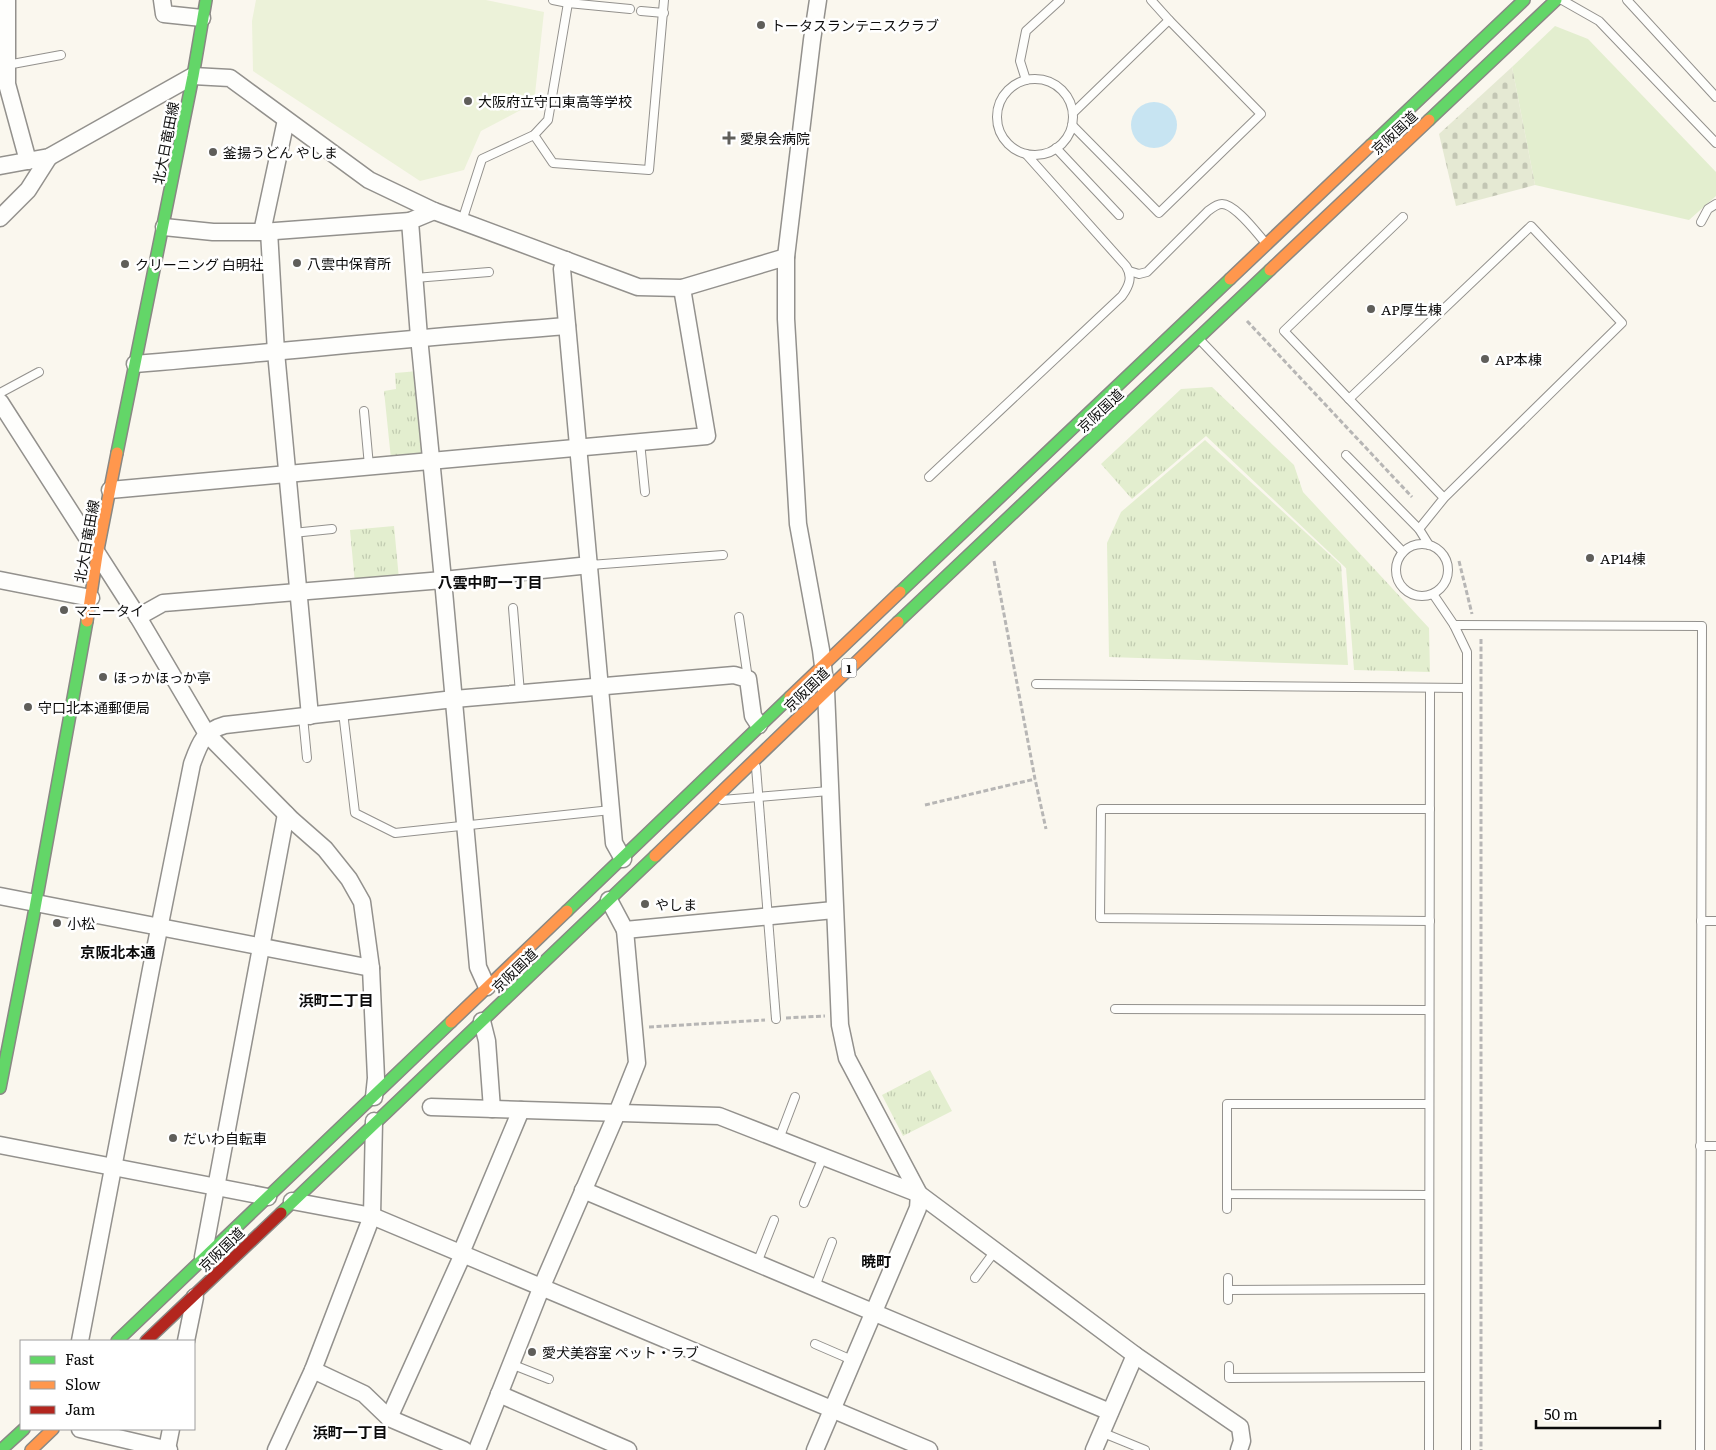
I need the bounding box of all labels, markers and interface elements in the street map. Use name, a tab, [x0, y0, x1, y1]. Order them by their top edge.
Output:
place label: トータスランテニスクラブ	[771, 15, 939, 35]
marker: トータスランテニスクラブ	[755, 19, 767, 31]
place label: 大阪府立守口東高等学校	[478, 91, 632, 111]
marker: 大阪府立守口東高等学校	[462, 95, 474, 107]
street label: 北大日竜田線	[147, 100, 183, 186]
street label: 京阪国道	[1367, 106, 1421, 158]
place label: 愛泉会病院	[740, 128, 810, 148]
marker: 愛泉会病院	[722, 131, 736, 145]
place label: 釜揚うどん やしま	[223, 142, 338, 162]
marker: 釜揚うどん やしま	[207, 146, 219, 158]
place label: 八雲中保育所	[307, 253, 391, 273]
place label: クリーニング 白明社	[135, 254, 264, 274]
marker: 八雲中保育所	[291, 257, 303, 269]
marker: クリーニング 白明社	[119, 258, 131, 270]
place label: AP厚生棟	[1381, 299, 1442, 319]
marker: AP厚生棟	[1365, 303, 1377, 315]
place label: AP本棟	[1495, 349, 1542, 369]
marker: AP本棟	[1479, 353, 1491, 365]
street label: 京阪国道	[1073, 384, 1127, 436]
street label: 北大日竜田線	[69, 498, 103, 584]
place label: AP14棟	[1600, 548, 1646, 568]
marker: AP14棟	[1584, 552, 1596, 564]
district label: 八雲中町一丁目	[437, 570, 543, 593]
place label: マニータイ	[74, 600, 144, 620]
marker: マニータイ	[58, 604, 70, 616]
road number: 1	[842, 658, 856, 678]
street label: 京阪国道	[779, 662, 833, 716]
place label: ほっかほっか亭	[113, 667, 211, 687]
marker: ほっかほっか亭	[97, 671, 109, 683]
place label: 守口北本通郵便局	[38, 697, 150, 717]
marker: 守口北本通郵便局	[22, 701, 34, 713]
place label: やしま	[655, 894, 697, 914]
marker: やしま	[639, 898, 651, 910]
place label: 小松	[67, 913, 95, 933]
marker: 小松	[51, 917, 63, 929]
district label: 京阪北本通	[80, 940, 156, 963]
street label: 京阪国道	[487, 943, 541, 997]
district label: 浜町二丁目	[298, 988, 374, 1011]
place label: だいわ自転車	[183, 1128, 267, 1148]
marker: だいわ自転車	[167, 1132, 179, 1144]
street label: 京阪国道	[194, 1222, 248, 1276]
district label: 暁町	[861, 1249, 891, 1272]
legend	[20, 1340, 195, 1430]
place label: 愛犬美容室 ペット・ラブ	[542, 1342, 699, 1362]
marker: 愛犬美容室 ペット・ラブ	[526, 1346, 538, 1358]
text: Fast	[65, 1347, 94, 1370]
text: Slow	[65, 1372, 100, 1395]
text: Jam	[65, 1397, 96, 1420]
scale bar	[1536, 1398, 1660, 1430]
text: 50 m	[1544, 1402, 1578, 1425]
district label: 浜町一丁目	[312, 1420, 388, 1443]

